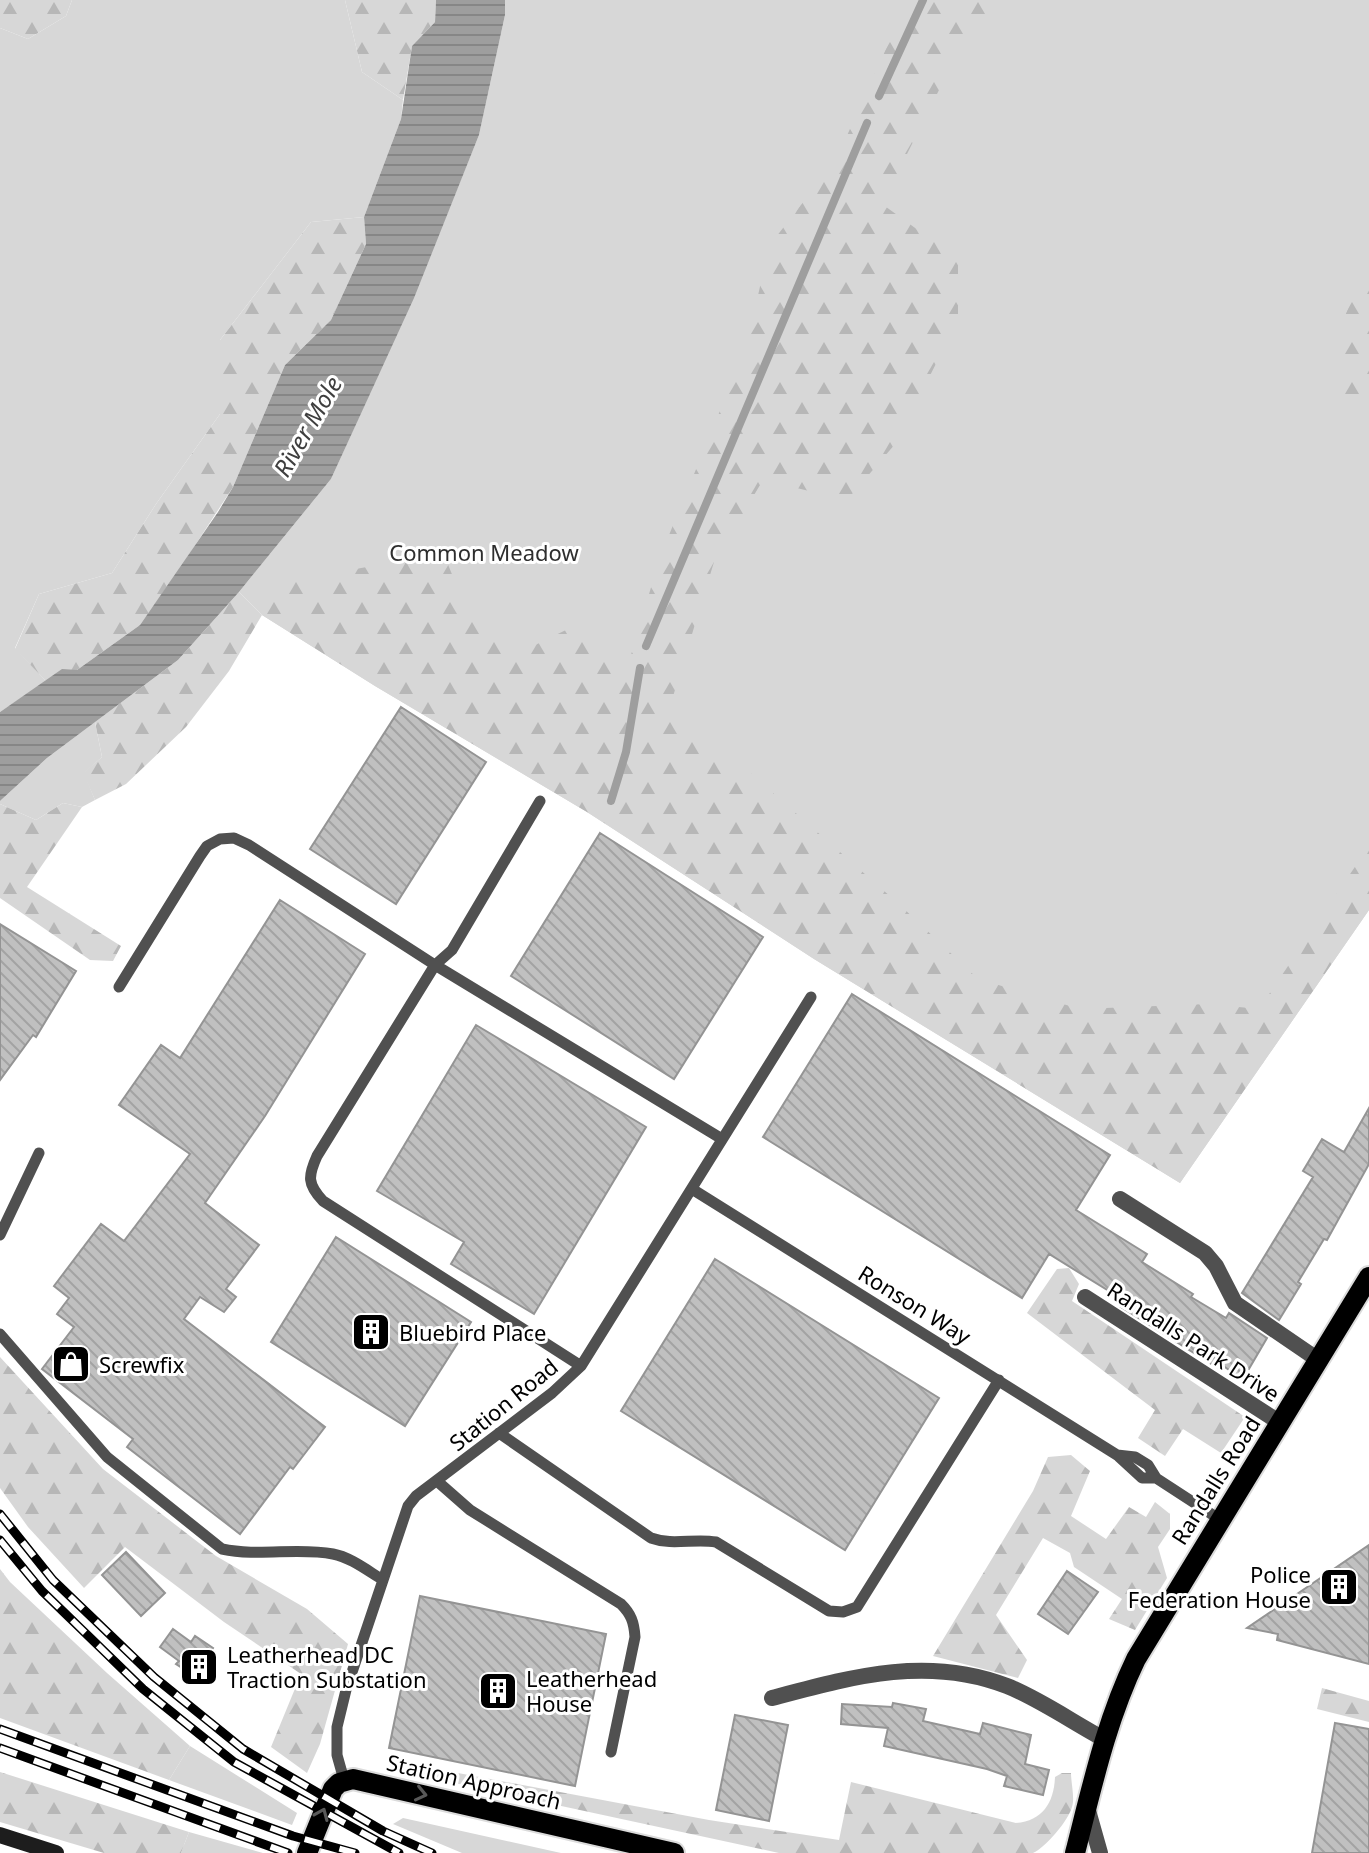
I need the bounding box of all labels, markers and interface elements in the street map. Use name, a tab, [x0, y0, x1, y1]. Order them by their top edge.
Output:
water label: River Mole	[265, 370, 349, 482]
park label: Common Meadow	[389, 537, 579, 567]
street label: Ronson Way	[853, 1258, 978, 1351]
street label: Randalls Park Drive	[1102, 1274, 1286, 1408]
building icon: Bluebird Place	[350, 1311, 392, 1353]
place label: Bluebird Place	[399, 1317, 546, 1347]
shop icon: Screwfix	[50, 1343, 92, 1385]
place label: Screwfix	[99, 1349, 185, 1379]
street label: Station Road	[442, 1351, 564, 1457]
street label: Randalls Road	[1164, 1410, 1266, 1550]
place label: Police Federation House	[1128, 1559, 1311, 1614]
building icon: Police Federation House	[1318, 1566, 1360, 1608]
place label: Leatherhead DC Traction Substation	[227, 1639, 426, 1694]
building icon: Leatherhead DC Traction Substation	[178, 1646, 220, 1688]
place label: Leatherhead House	[526, 1663, 657, 1718]
building icon: Leatherhead House	[477, 1670, 519, 1712]
street label: Station Approach	[384, 1746, 564, 1816]
one-way arrow	[413, 1784, 427, 1801]
one-way arrow	[313, 1808, 329, 1822]

